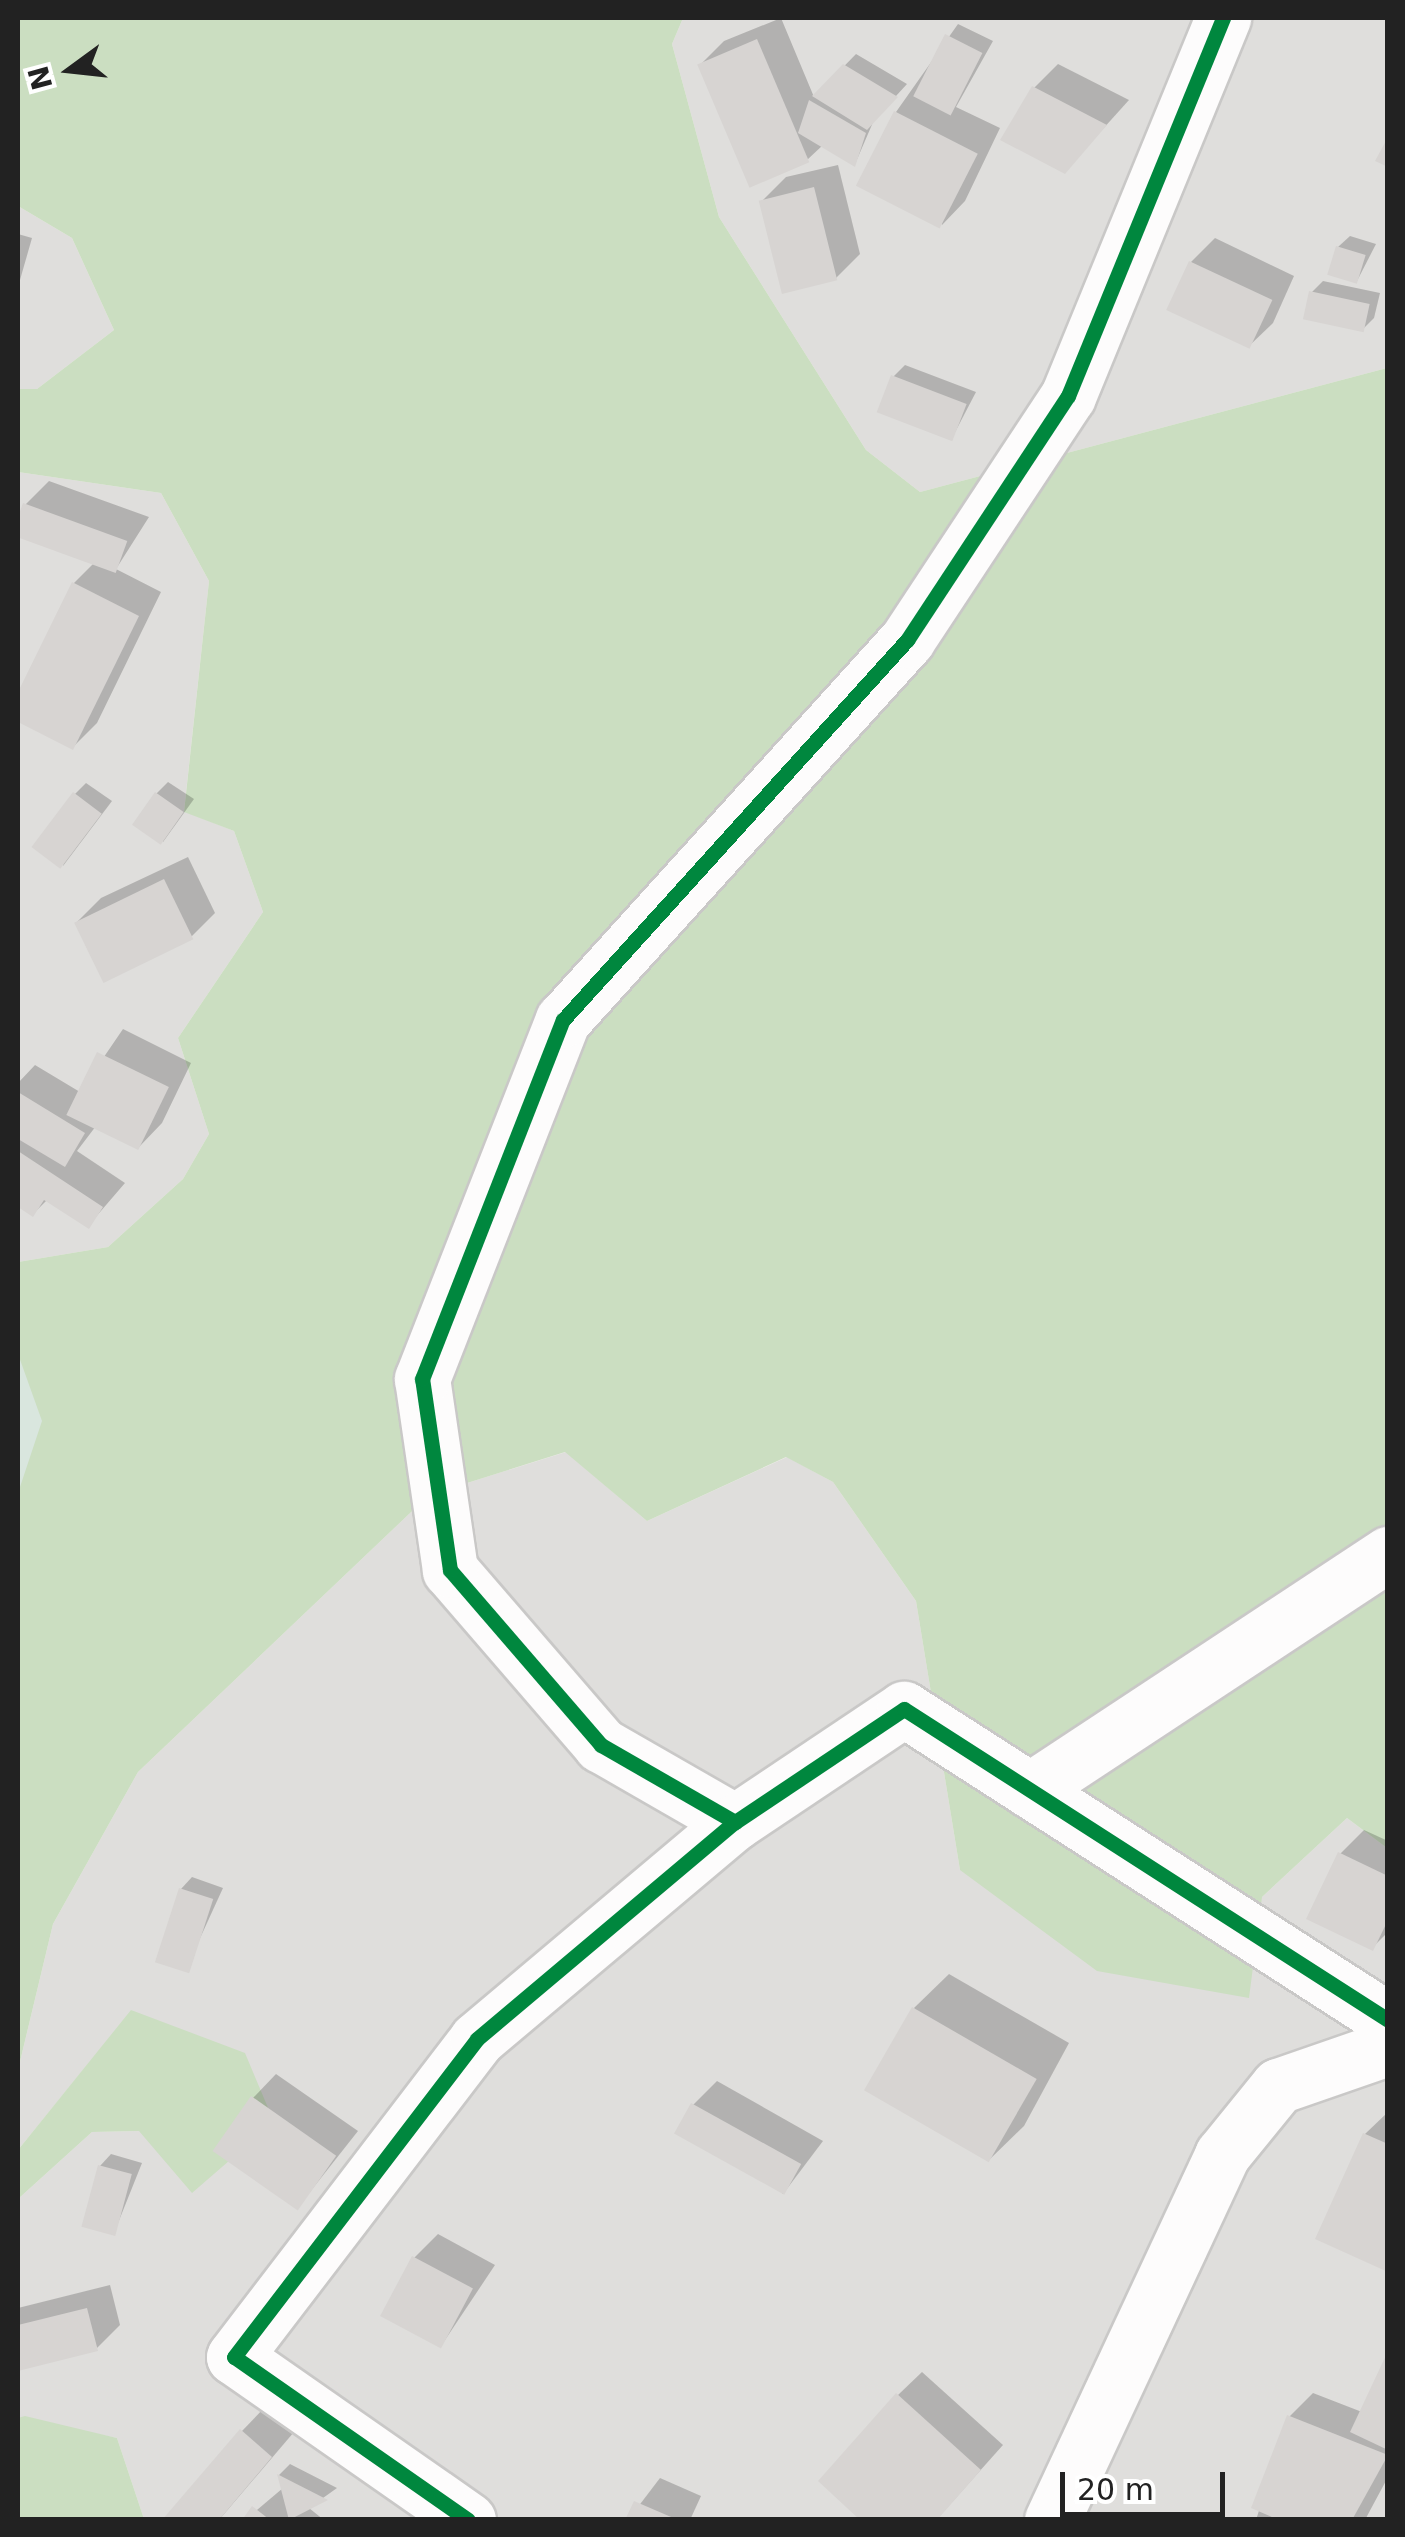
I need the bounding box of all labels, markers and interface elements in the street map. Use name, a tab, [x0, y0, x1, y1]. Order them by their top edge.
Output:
north arrow	[20, 20, 120, 120]
text: N	[22, 62, 60, 93]
scale bar	[1065, 2452, 1230, 2514]
text: 20 m	[1077, 2472, 1154, 2507]

